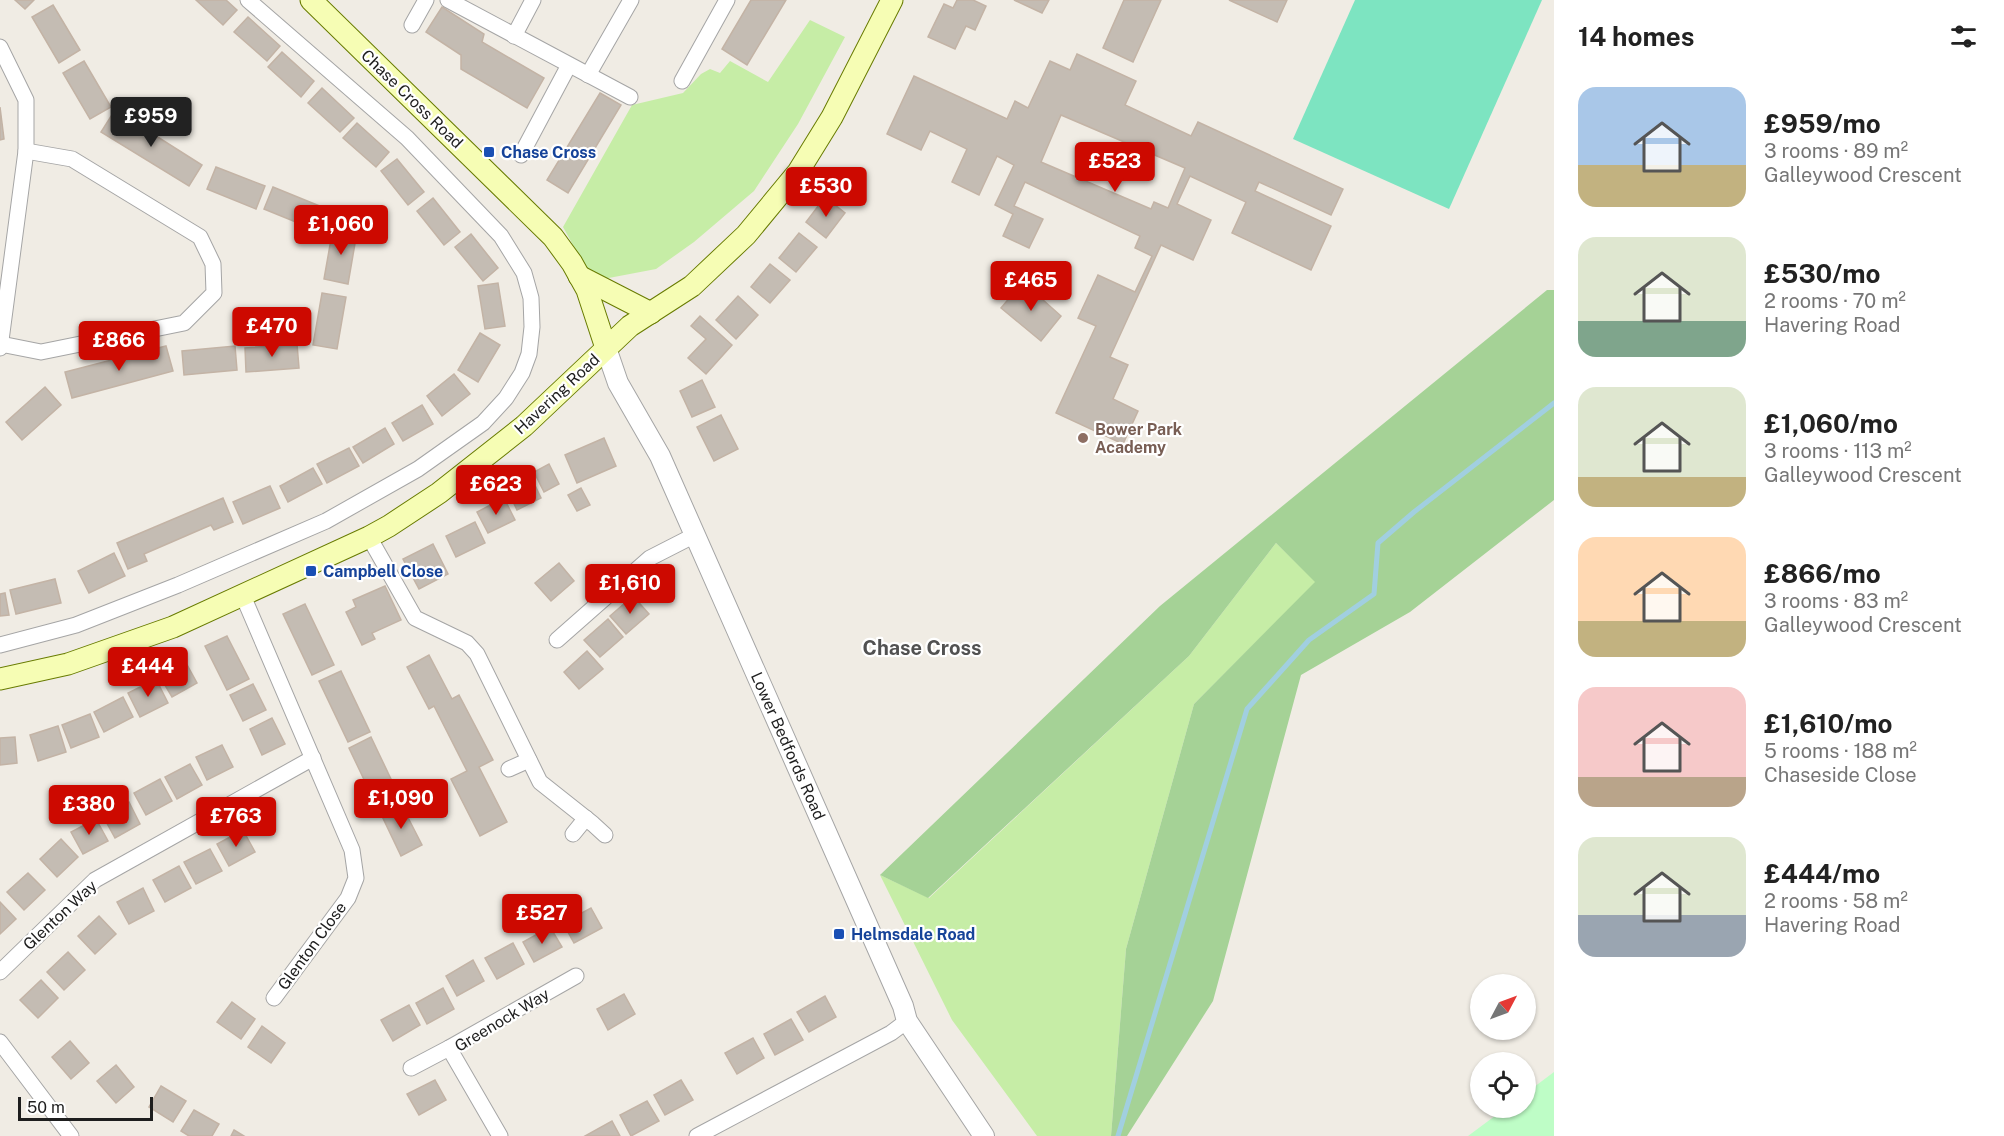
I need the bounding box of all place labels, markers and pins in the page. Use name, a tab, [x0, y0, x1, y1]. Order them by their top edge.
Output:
pin: £959	[115, 97, 187, 148]
pin: £523	[1079, 142, 1151, 193]
place label: Chase Cross	[501, 143, 596, 162]
marker: Chase Cross	[482, 145, 496, 159]
pin: £530	[790, 167, 862, 218]
pin: £1,060	[292, 205, 390, 256]
pin: £465	[995, 261, 1067, 312]
pin: £470	[236, 307, 308, 358]
pin: £866	[83, 321, 155, 372]
place label: Bower Park Academy	[1095, 420, 1182, 457]
marker: Bower Park Academy	[1076, 431, 1090, 445]
pin: £623	[460, 465, 532, 516]
place label: Campbell Close	[323, 562, 443, 581]
marker: Campbell Close	[304, 564, 318, 578]
pin: £1,610	[581, 564, 679, 615]
pin: £444	[112, 647, 184, 698]
pin: £1,090	[352, 779, 450, 830]
pin: £380	[53, 785, 125, 836]
pin: £763	[200, 797, 272, 848]
pin: £527	[506, 894, 578, 945]
place label: Helmsdale Road	[851, 925, 975, 944]
marker: Helmsdale Road	[832, 927, 846, 941]

